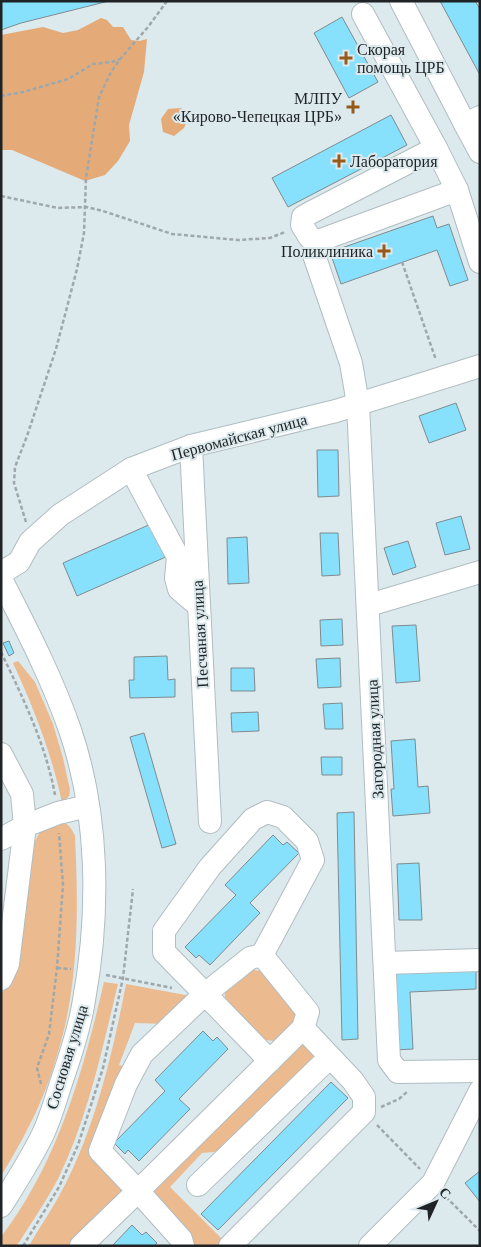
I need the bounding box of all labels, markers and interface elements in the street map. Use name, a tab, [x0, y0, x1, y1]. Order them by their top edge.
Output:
place label: Скорая помощь ЦРБ	[357, 41, 445, 77]
marker: Скорая помощь ЦРБ	[339, 51, 353, 65]
place label: МЛПУ «Кирово-Чепецкая ЦРБ»	[173, 90, 343, 126]
marker: МЛПУ «Кирово-Чепецкая ЦРБ»	[346, 100, 360, 114]
place label: Лаборатория	[350, 153, 438, 171]
marker: Лаборатория	[332, 154, 346, 168]
place label: Поликлиника	[281, 243, 373, 260]
marker: Поликлиника	[377, 244, 391, 258]
street label: Первомайская улица	[169, 411, 309, 464]
street label: Песчаная улица	[189, 580, 212, 688]
street label: Загородная улица	[363, 679, 388, 799]
street label: Сосновая улица	[43, 1003, 92, 1111]
north arrow	[411, 1177, 461, 1227]
text: С	[436, 1184, 454, 1202]

